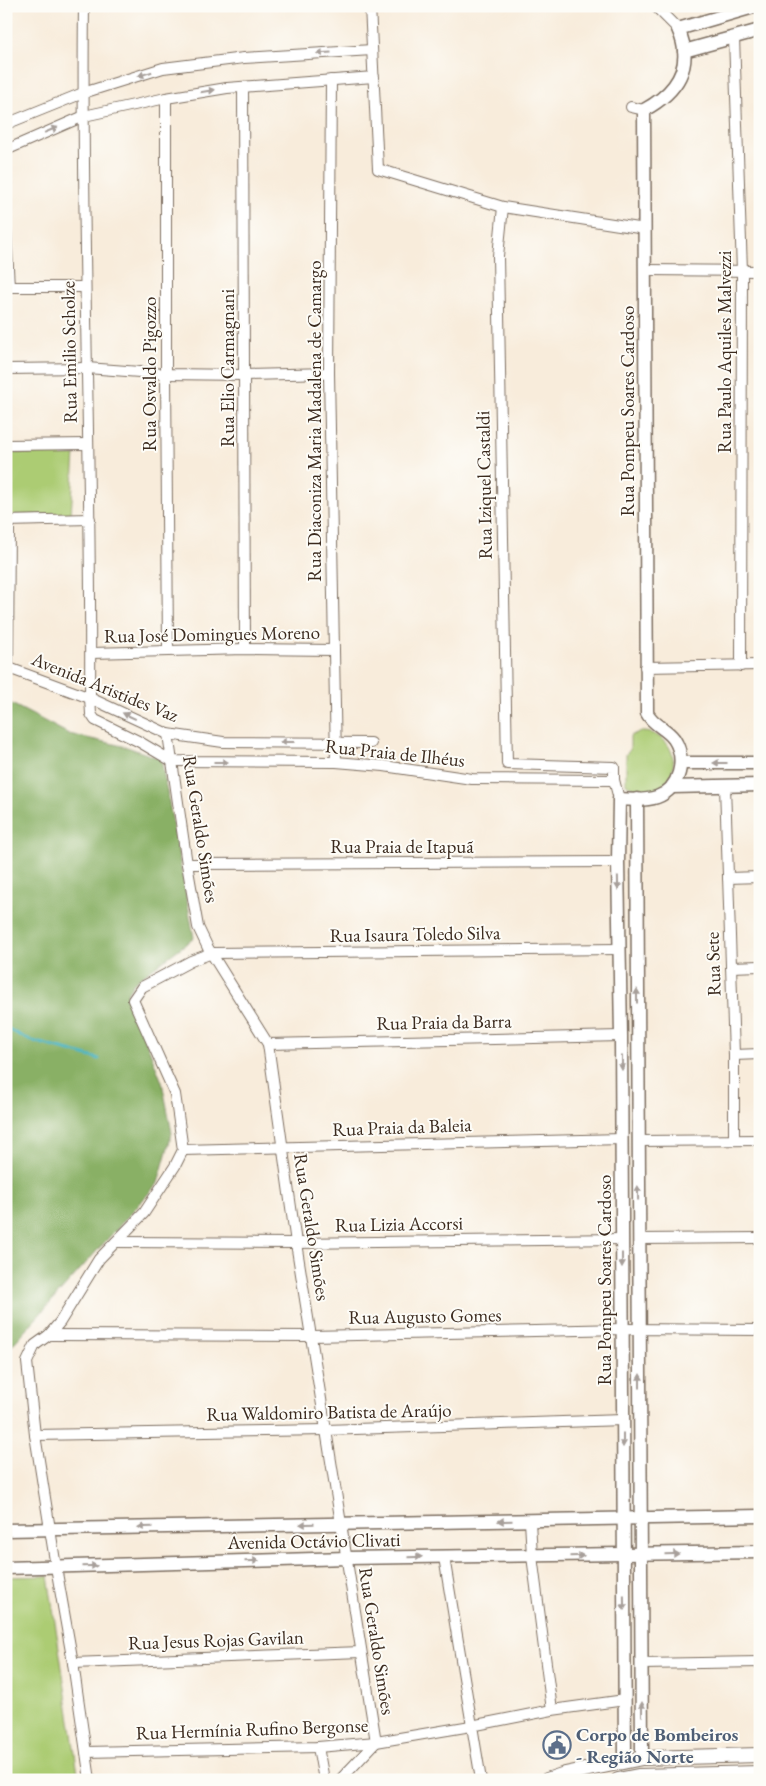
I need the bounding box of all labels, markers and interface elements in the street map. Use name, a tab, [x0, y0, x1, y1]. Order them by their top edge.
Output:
one-way arrow	[315, 50, 331, 58]
one-way arrow	[138, 70, 153, 78]
one-way arrow	[200, 87, 216, 95]
one-way arrow	[44, 126, 58, 134]
street label: Rua Paulo Aquiles Malvezzi	[712, 250, 737, 453]
street label: Rua Diaconiza Maria Madalena de Camargo	[302, 260, 327, 582]
street label: Rua Emilio Scholze	[55, 281, 83, 423]
street label: Rua Elio Carmagnani	[215, 288, 240, 447]
street label: Rua Osvaldo Pigozzo	[137, 297, 162, 451]
street label: Rua Pompeu Soares Cardoso	[615, 306, 640, 516]
street label: Rua Iziquel Castaldi	[470, 410, 498, 559]
street label: Rua José Domingues Moreno	[104, 620, 320, 648]
street label: Avenida Aristides Vaz	[27, 646, 183, 728]
one-way arrow	[122, 712, 136, 720]
street label: Rua Praia de Ilhéus	[324, 733, 466, 773]
one-way arrow	[279, 738, 295, 746]
street label: Rua Geraldo Simões	[177, 754, 225, 904]
one-way arrow	[213, 758, 229, 766]
one-way arrow	[712, 759, 728, 767]
street label: Rua Praia de Itapuã	[330, 834, 474, 859]
one-way arrow	[614, 875, 622, 891]
street label: Rua Isaura Toledo Silva	[329, 920, 501, 948]
street label: Rua Sete	[699, 931, 727, 997]
one-way arrow	[633, 987, 641, 1003]
street label: Rua Praia da Barra	[376, 1008, 512, 1036]
one-way arrow	[618, 1055, 626, 1071]
street label: Rua Praia da Baleia	[332, 1112, 472, 1142]
street label: Rua Geraldo Simões	[288, 1152, 336, 1302]
street label: Rua Pompeu Soares Cardoso	[592, 1175, 617, 1385]
one-way arrow	[634, 1185, 642, 1201]
street label: Rua Lizia Accorsi	[335, 1210, 464, 1238]
one-way arrow	[618, 1252, 626, 1268]
street label: Rua Augusto Gomes	[348, 1302, 502, 1330]
one-way arrow	[636, 1373, 644, 1389]
street label: Rua Waldomiro Batista de Araújo	[206, 1397, 452, 1427]
one-way arrow	[619, 1432, 627, 1448]
one-way arrow	[496, 1517, 512, 1525]
one-way arrow	[299, 1520, 315, 1528]
one-way arrow	[136, 1523, 152, 1531]
street label: Avenida Octávio Clivati	[226, 1527, 401, 1555]
one-way arrow	[664, 1550, 680, 1558]
one-way arrow	[570, 1551, 586, 1559]
one-way arrow	[407, 1553, 423, 1561]
one-way arrow	[245, 1556, 261, 1564]
one-way arrow	[82, 1562, 98, 1570]
street label: Rua Geraldo Simões	[353, 1566, 401, 1716]
one-way arrow	[620, 1596, 628, 1612]
street label: Rua Jesus Rojas Gavilan	[128, 1624, 304, 1656]
one-way arrow	[638, 1701, 646, 1717]
street label: Rua Hermínia Rufino Bergonse	[135, 1712, 369, 1746]
place label: Corpo de Bombeiros - Região Norte	[576, 1722, 739, 1769]
public building icon: Corpo de Bombeiros - Região Norte	[542, 1730, 572, 1760]

